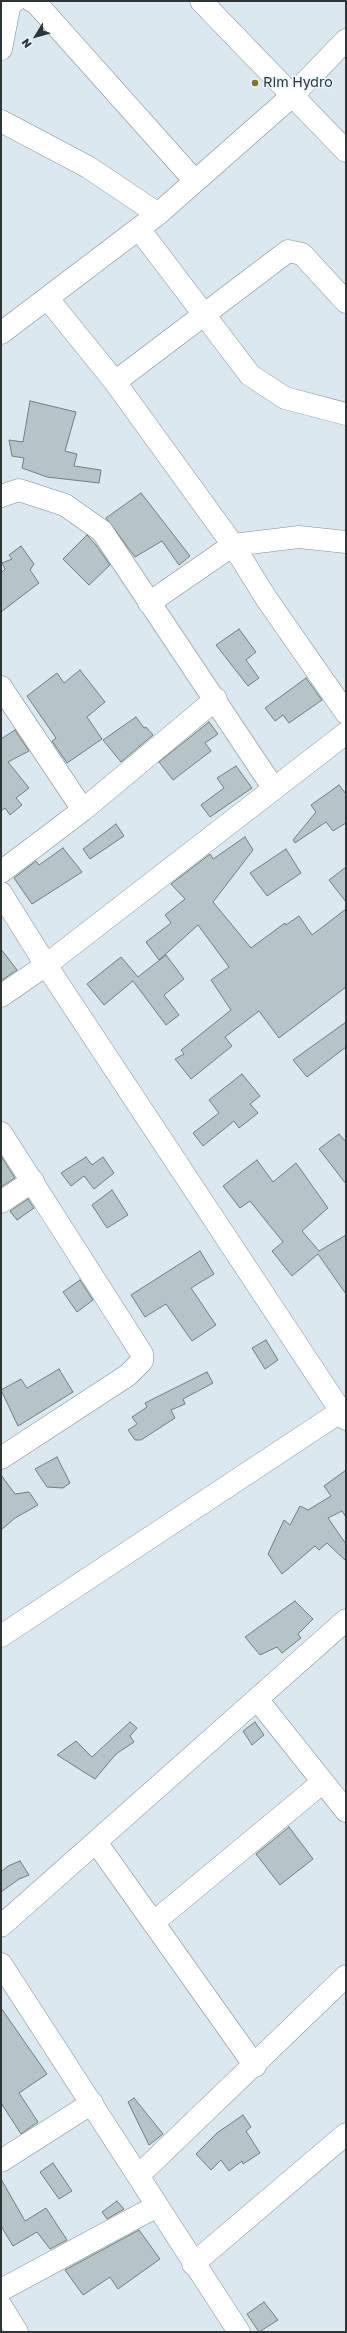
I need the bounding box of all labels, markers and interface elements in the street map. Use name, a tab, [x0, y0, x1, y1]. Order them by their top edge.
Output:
north arrow	[16, 16, 56, 56]
text: N	[18, 36, 34, 51]
place label: Rim Hydro	[263, 75, 333, 91]
marker: Rim Hydro	[250, 78, 260, 88]

